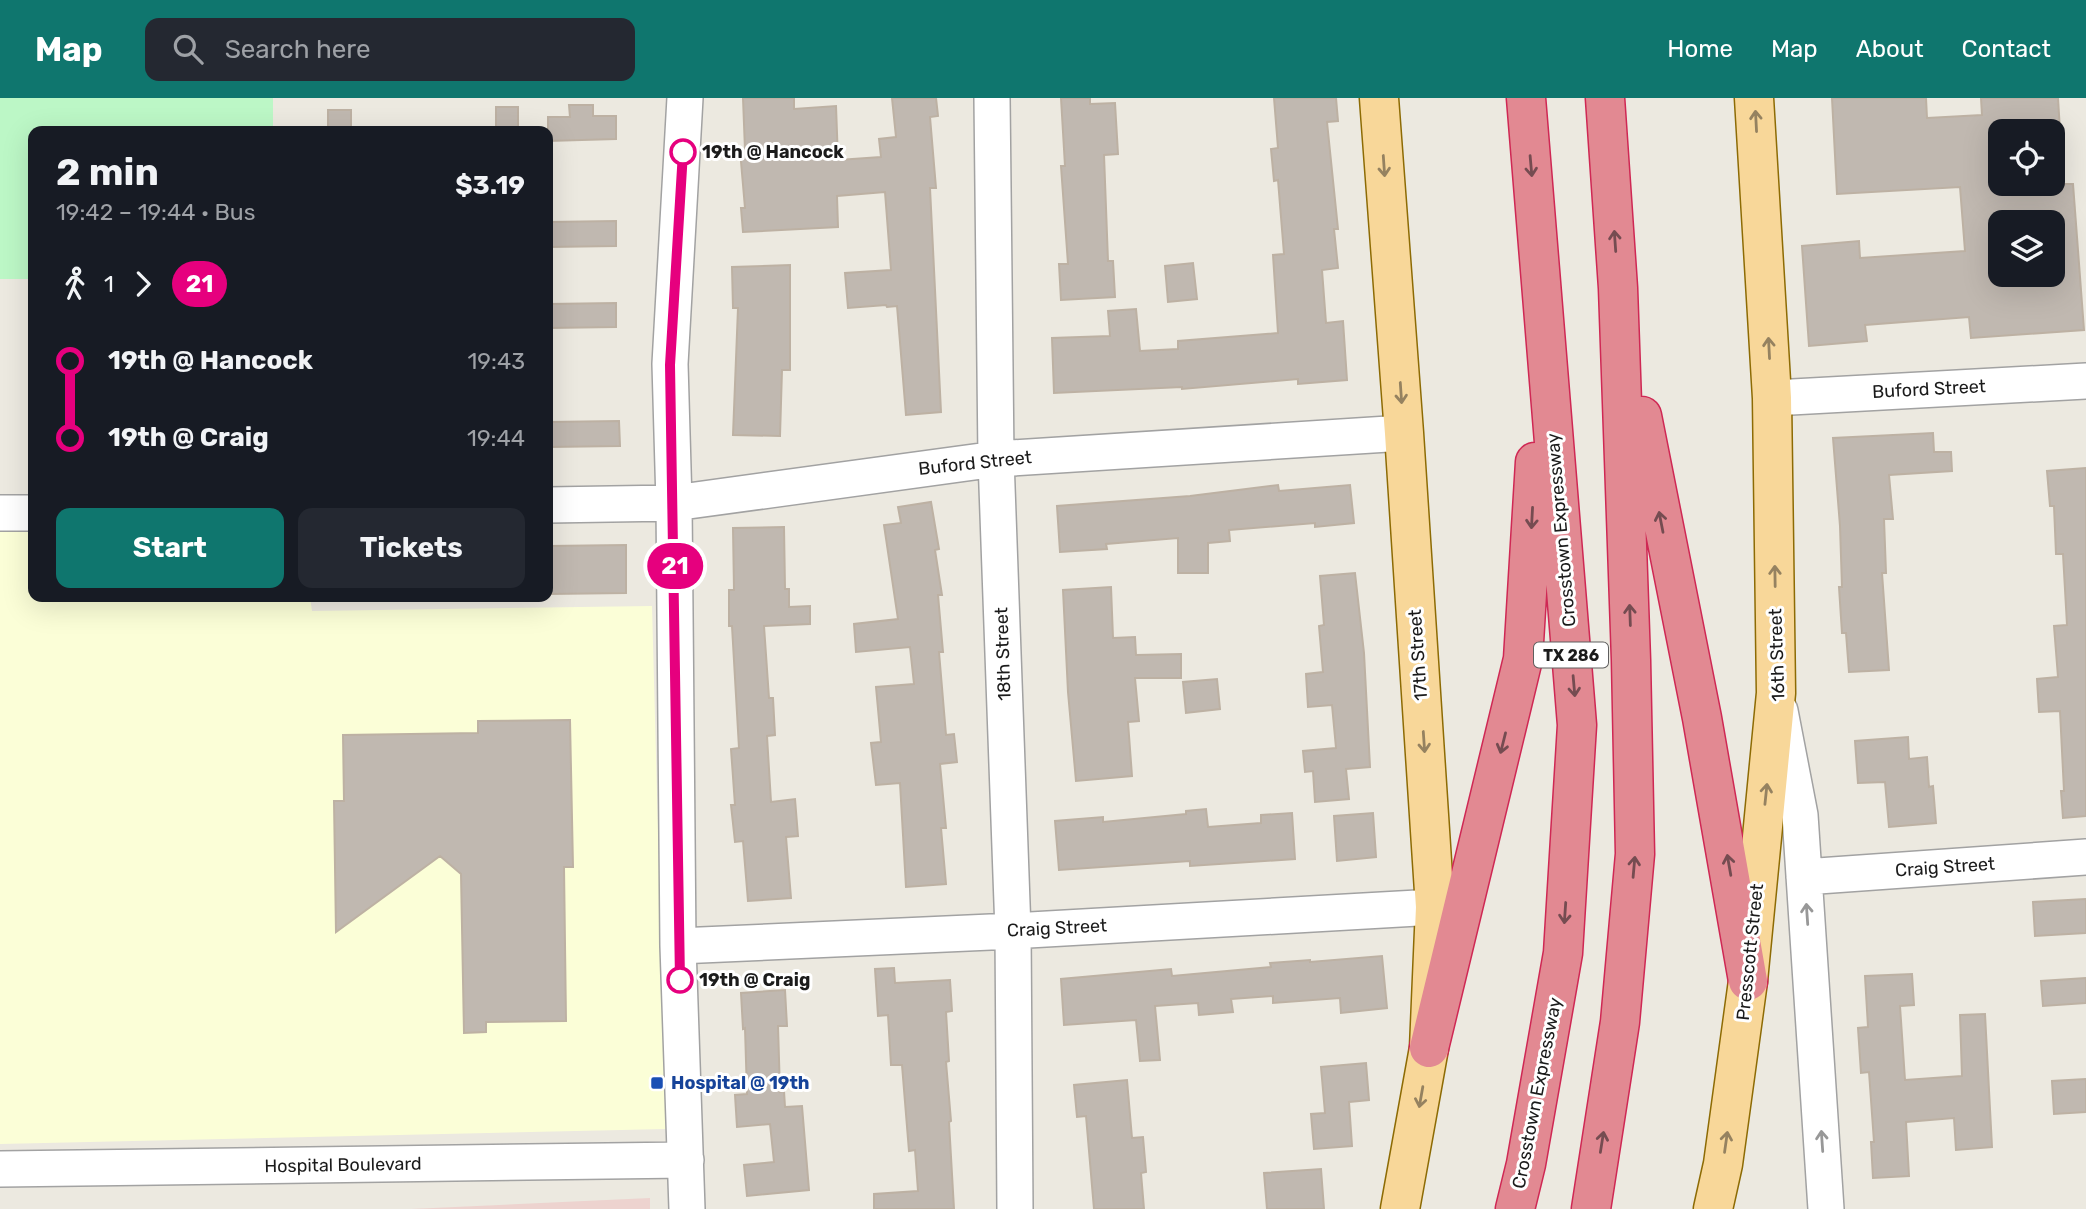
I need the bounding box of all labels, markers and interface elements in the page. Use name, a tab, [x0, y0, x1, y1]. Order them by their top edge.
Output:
search box	[145, 18, 635, 81]
text: Map	[35, 30, 103, 69]
icon: search	[169, 30, 207, 68]
text: Search here	[225, 34, 370, 65]
text: Home	[1667, 35, 1733, 63]
text: Map	[1771, 35, 1818, 63]
text: About	[1856, 35, 1924, 63]
text: Contact	[1962, 35, 2051, 63]
one-way arrow	[1749, 110, 1762, 133]
map controls	[1988, 119, 2065, 287]
button: locate	[1988, 119, 2065, 196]
marker: 19th @ Hancock	[670, 139, 696, 165]
place label: 19th @ Hancock	[702, 141, 844, 163]
text: 2 min	[56, 149, 159, 195]
one-way arrow	[1378, 154, 1391, 177]
one-way arrow	[1525, 154, 1538, 177]
text: $3.19	[455, 170, 525, 201]
text: 19:42 – 19:44 · Bus	[56, 198, 255, 226]
button: layers	[1988, 210, 2065, 287]
one-way arrow	[1608, 230, 1621, 253]
icon: walk	[56, 265, 94, 303]
icon: forward	[124, 265, 162, 303]
text: 1	[104, 270, 114, 298]
text: 21	[186, 270, 213, 298]
one-way arrow	[1762, 337, 1775, 360]
text: 19th @ Hancock	[108, 345, 313, 376]
text: 19:43	[468, 347, 525, 375]
street label: Buford Street	[1872, 375, 1986, 403]
one-way arrow	[1395, 381, 1408, 404]
text: 19th @ Craig	[108, 422, 269, 453]
text: 19:44	[467, 424, 525, 452]
street label: Crosstown Expressway	[1542, 432, 1580, 628]
street label: Buford Street	[917, 446, 1033, 480]
one-way arrow	[1525, 506, 1538, 529]
button: Start	[56, 508, 284, 588]
button: Tickets	[298, 508, 525, 588]
one-way arrow	[1654, 511, 1668, 534]
line badge: 21	[644, 543, 706, 589]
text: 21	[661, 552, 689, 580]
one-way arrow	[1768, 564, 1781, 587]
one-way arrow	[1623, 604, 1636, 627]
street label: 18th Street	[990, 607, 1016, 701]
street label: 16th Street	[1764, 608, 1790, 702]
street label: 17th Street	[1404, 609, 1432, 701]
road number: TX 286	[1534, 642, 1608, 668]
one-way arrow	[1568, 674, 1581, 697]
one-way arrow	[1418, 730, 1431, 753]
one-way arrow	[1496, 731, 1509, 753]
one-way arrow	[1759, 784, 1772, 806]
street label: Craig Street	[1894, 853, 1996, 881]
one-way arrow	[1722, 855, 1735, 877]
one-way arrow	[1628, 856, 1641, 879]
street label: Presscott Street	[1732, 883, 1768, 1021]
one-way arrow	[1559, 901, 1572, 924]
one-way arrow	[1800, 903, 1813, 926]
street label: Craig Street	[1006, 914, 1108, 942]
marker: 19th @ Craig	[667, 967, 693, 993]
place label: 19th @ Craig	[699, 969, 810, 991]
street label: Crosstown Expressway	[1508, 996, 1566, 1190]
place label: Hospital @ 19th	[671, 1072, 810, 1094]
marker: Hospital @ 19th	[649, 1075, 665, 1091]
one-way arrow	[1414, 1085, 1427, 1108]
one-way arrow	[1815, 1130, 1828, 1153]
one-way arrow	[1596, 1131, 1609, 1154]
one-way arrow	[1720, 1131, 1733, 1154]
street label: Hospital Boulevard	[264, 1153, 422, 1177]

